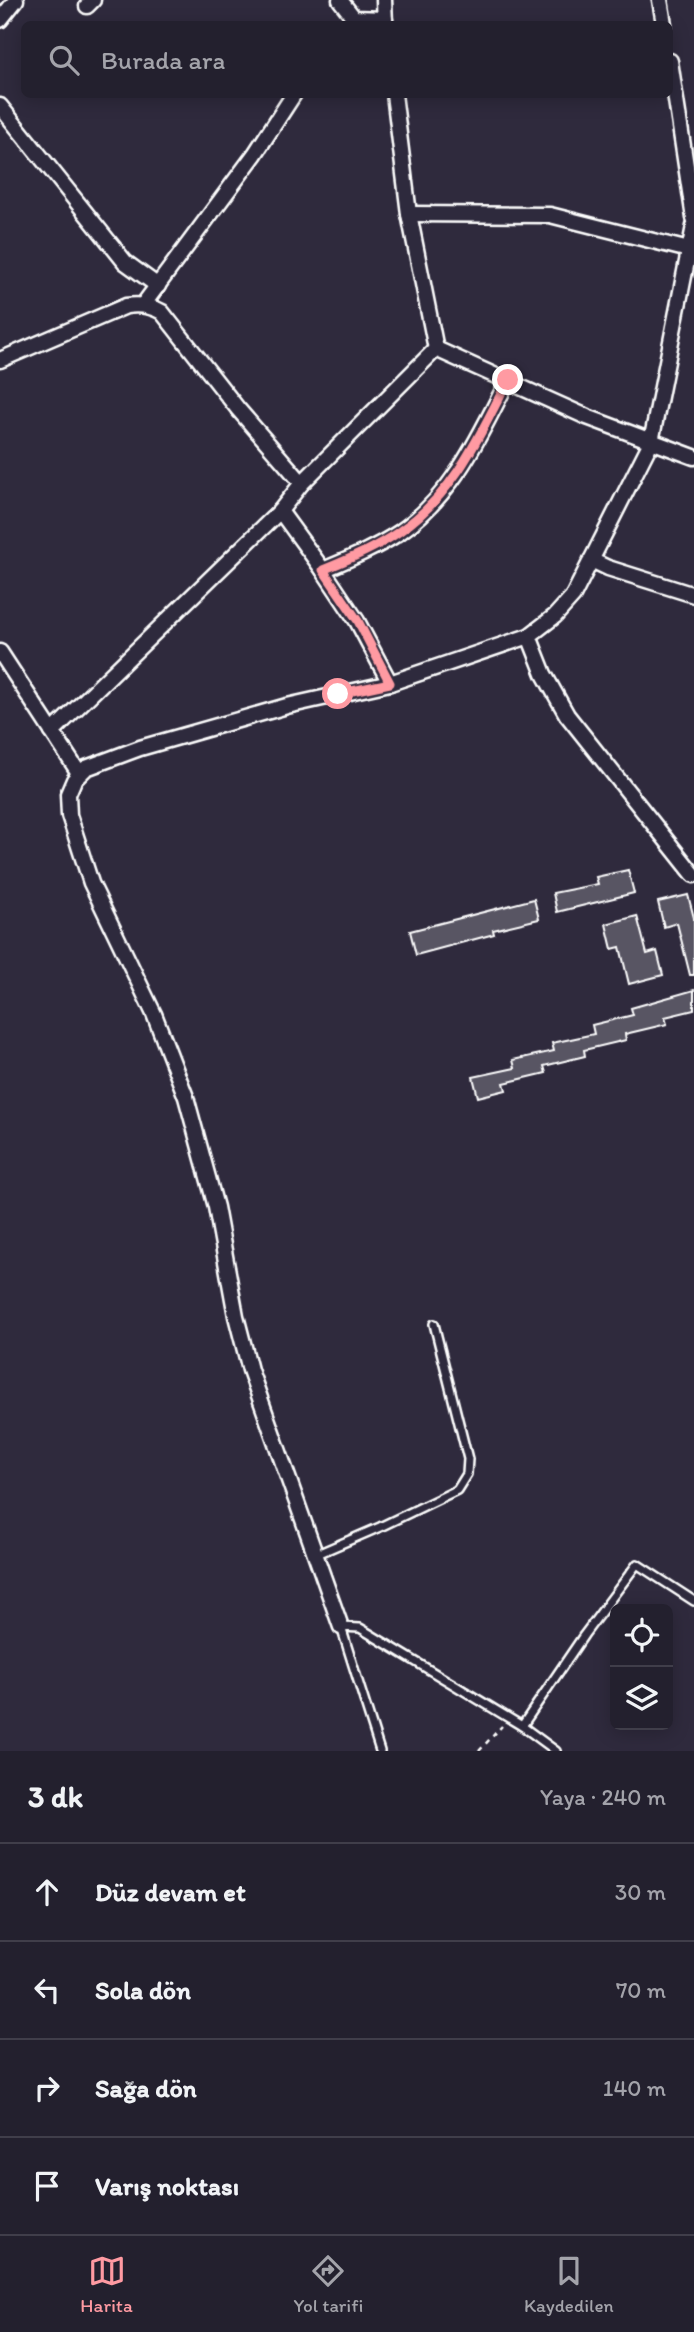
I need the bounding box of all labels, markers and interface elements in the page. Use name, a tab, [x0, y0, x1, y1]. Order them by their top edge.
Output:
search box	[21, 21, 673, 98]
icon: search	[45, 41, 83, 79]
text: Burada ara	[101, 44, 225, 76]
route end	[492, 364, 523, 395]
route start	[322, 678, 353, 709]
map controls	[610, 1604, 673, 1730]
button: locate	[610, 1604, 673, 1667]
button: layers	[610, 1667, 673, 1730]
text: 3 dk	[28, 1778, 83, 1815]
text: Yaya · 240 m	[540, 1783, 666, 1811]
icon: ahead	[28, 1873, 66, 1911]
text: Düz devam et	[95, 1876, 246, 1908]
text: 30 m	[615, 1878, 666, 1906]
icon: left	[28, 1971, 66, 2009]
text: Sola dön	[95, 1974, 191, 2006]
text: 70 m	[616, 1976, 666, 2004]
icon: right	[28, 2069, 66, 2107]
text: Sağa dön	[95, 2072, 197, 2104]
text: 140 m	[603, 2074, 666, 2102]
icon: arrive	[28, 2167, 66, 2205]
text: Varış noktası	[95, 2170, 239, 2202]
tab: Harita	[80, 2252, 133, 2317]
tab: Yol tarifi	[293, 2252, 363, 2317]
tab: Kaydedilen	[524, 2252, 614, 2317]

